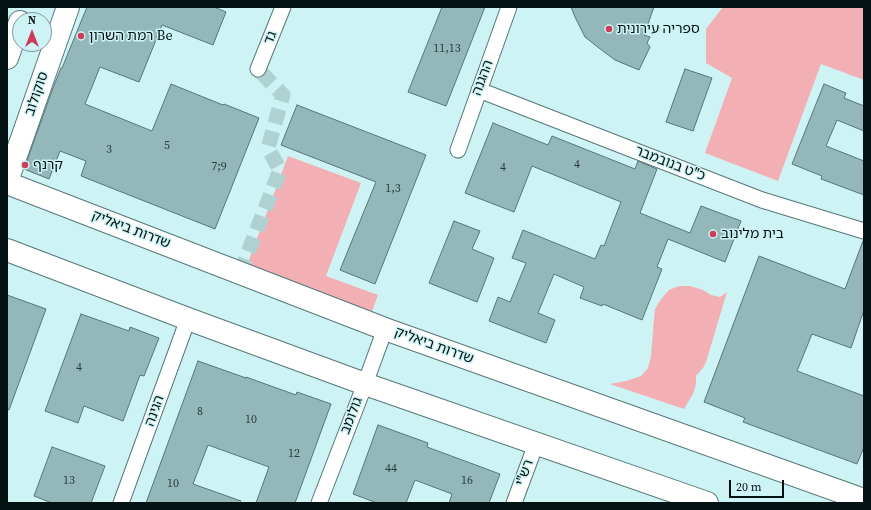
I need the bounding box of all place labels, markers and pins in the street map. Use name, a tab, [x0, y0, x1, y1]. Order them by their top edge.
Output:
place label: ספריה עירונית	[617, 21, 700, 37]
marker: ספריה עירונית	[604, 24, 614, 34]
place label: רמת השרון Be	[89, 28, 173, 44]
marker: רמת השרון Be	[76, 31, 86, 41]
place label: קרנף	[33, 157, 63, 173]
marker: קרנף	[20, 160, 30, 170]
place label: בית מלינוב	[721, 226, 784, 242]
marker: בית מלינוב	[708, 229, 718, 239]

